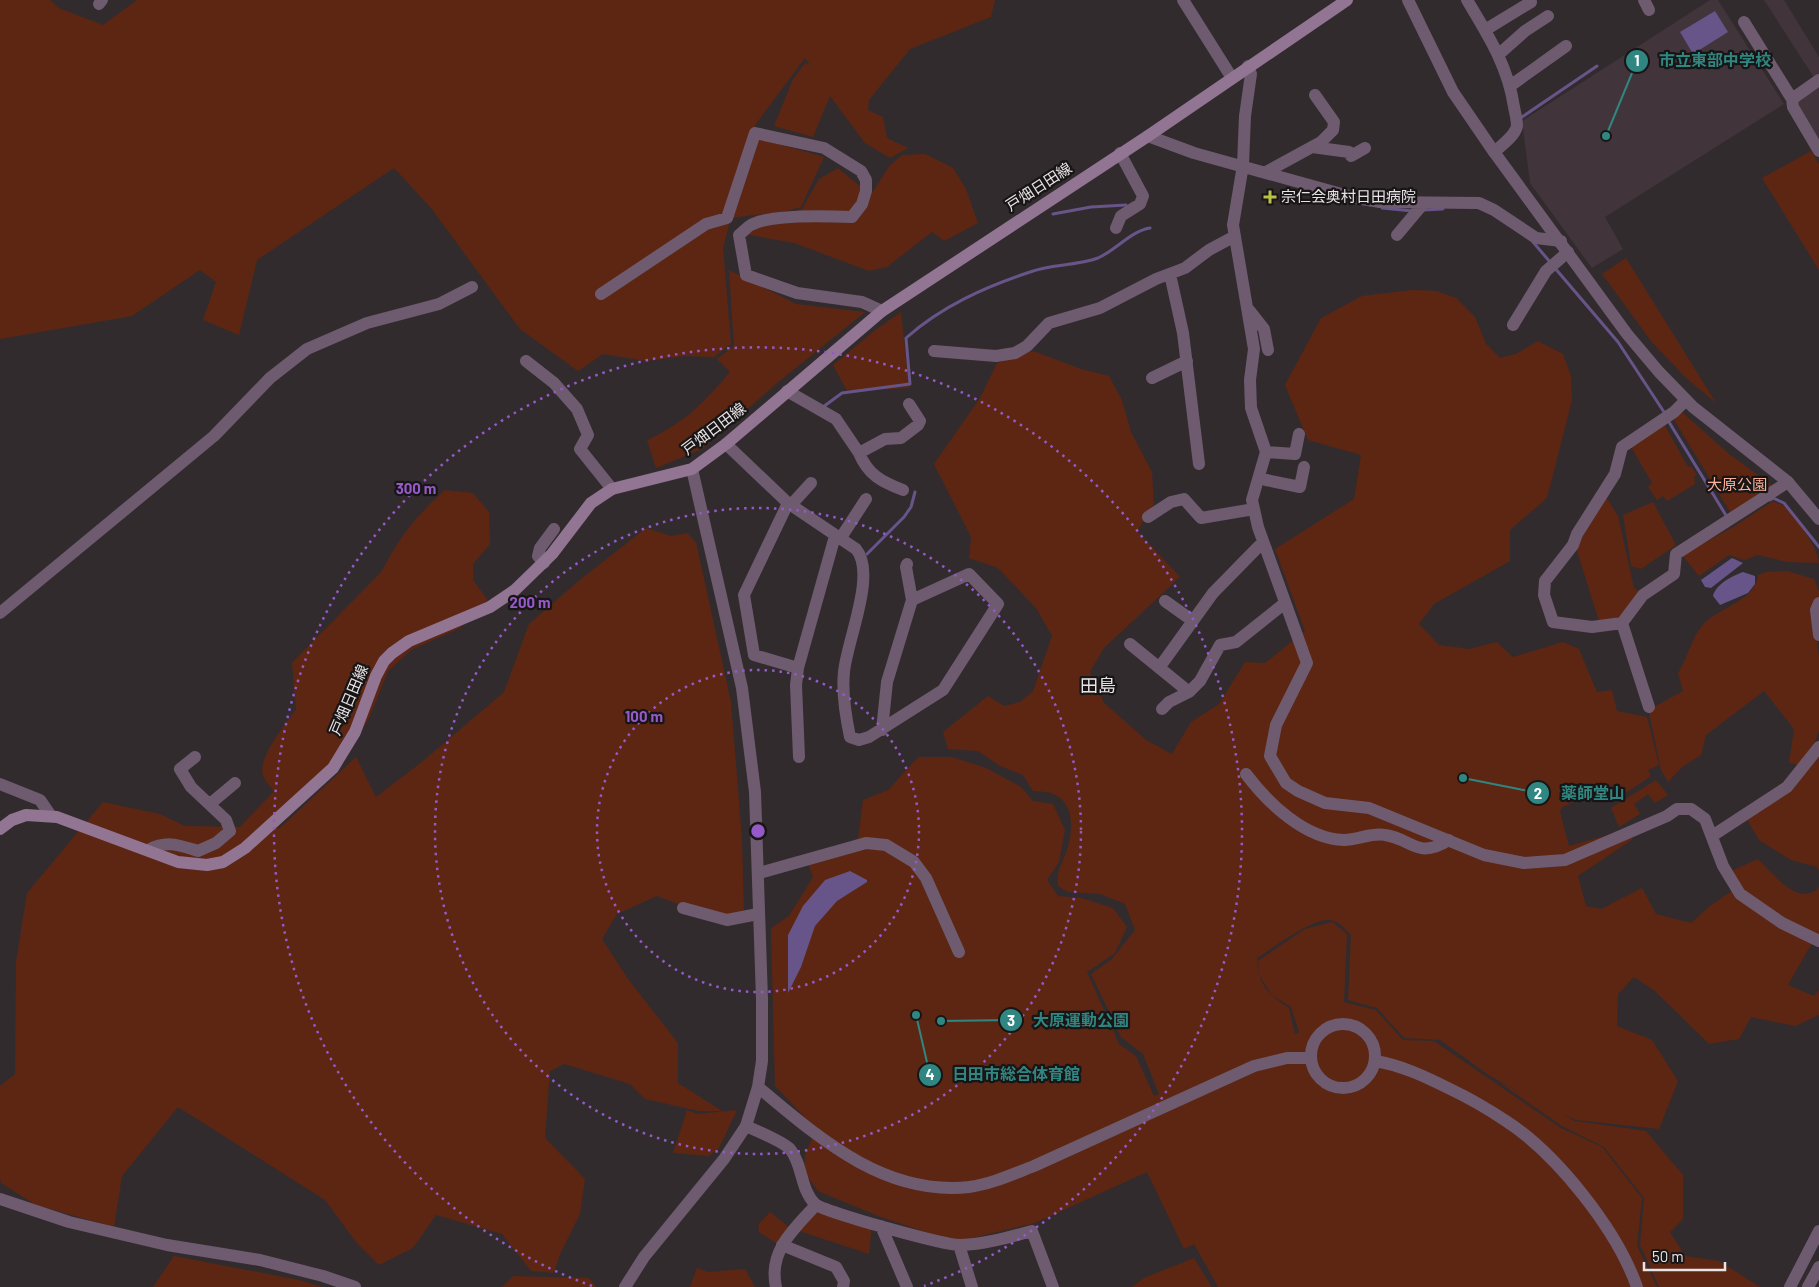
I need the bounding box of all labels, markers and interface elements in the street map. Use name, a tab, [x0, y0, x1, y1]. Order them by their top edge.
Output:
callout: 市立東部中学校	[1624, 45, 1781, 76]
text: 市立東部中学校	[1659, 50, 1771, 69]
text: 1	[1634, 51, 1640, 69]
street label: 戸畑日田線	[1002, 158, 1075, 214]
place label: 宗仁会奥村日田病院	[1281, 187, 1416, 205]
marker: 宗仁会奥村日田病院	[1263, 190, 1277, 204]
street label: 戸畑日田線	[678, 398, 749, 458]
park label: 大原公園	[1707, 475, 1767, 493]
text: 300 m	[396, 479, 436, 497]
text: 200 m	[509, 593, 551, 611]
street label: 戸畑日田線	[325, 662, 371, 738]
district label: 田島	[1080, 674, 1116, 696]
text: 100 m	[625, 707, 663, 725]
callout: 薬師堂山	[1526, 778, 1635, 809]
text: 薬師堂山	[1561, 783, 1625, 802]
text: 2	[1534, 784, 1542, 802]
centre of rings	[749, 822, 767, 840]
callout: 大原運動公園	[998, 1005, 1139, 1036]
text: 大原運動公園	[1033, 1010, 1129, 1029]
text: 3	[1007, 1011, 1015, 1029]
callout: 日田市総合体育館	[917, 1059, 1090, 1090]
text: 日田市総合体育館	[952, 1064, 1080, 1083]
text: 4	[925, 1065, 935, 1083]
scale bar	[1644, 1240, 1725, 1272]
text: 50 m	[1652, 1247, 1684, 1265]

